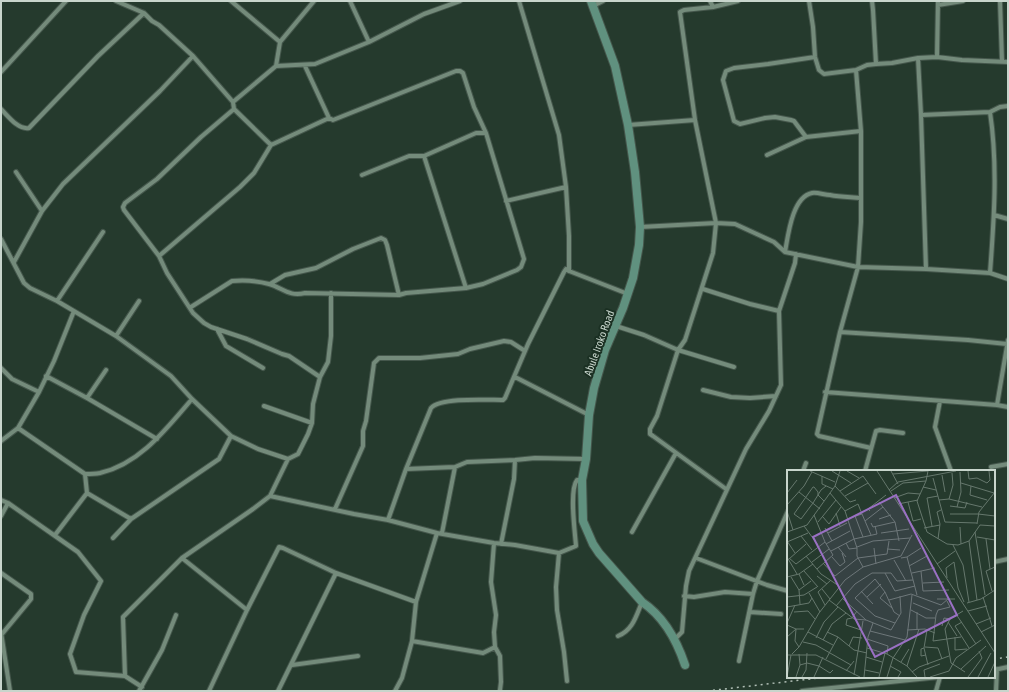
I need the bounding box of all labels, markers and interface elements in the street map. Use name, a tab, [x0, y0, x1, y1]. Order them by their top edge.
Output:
street label: Abule Iroko Road	[582, 309, 616, 377]
inset map	[787, 470, 995, 678]

